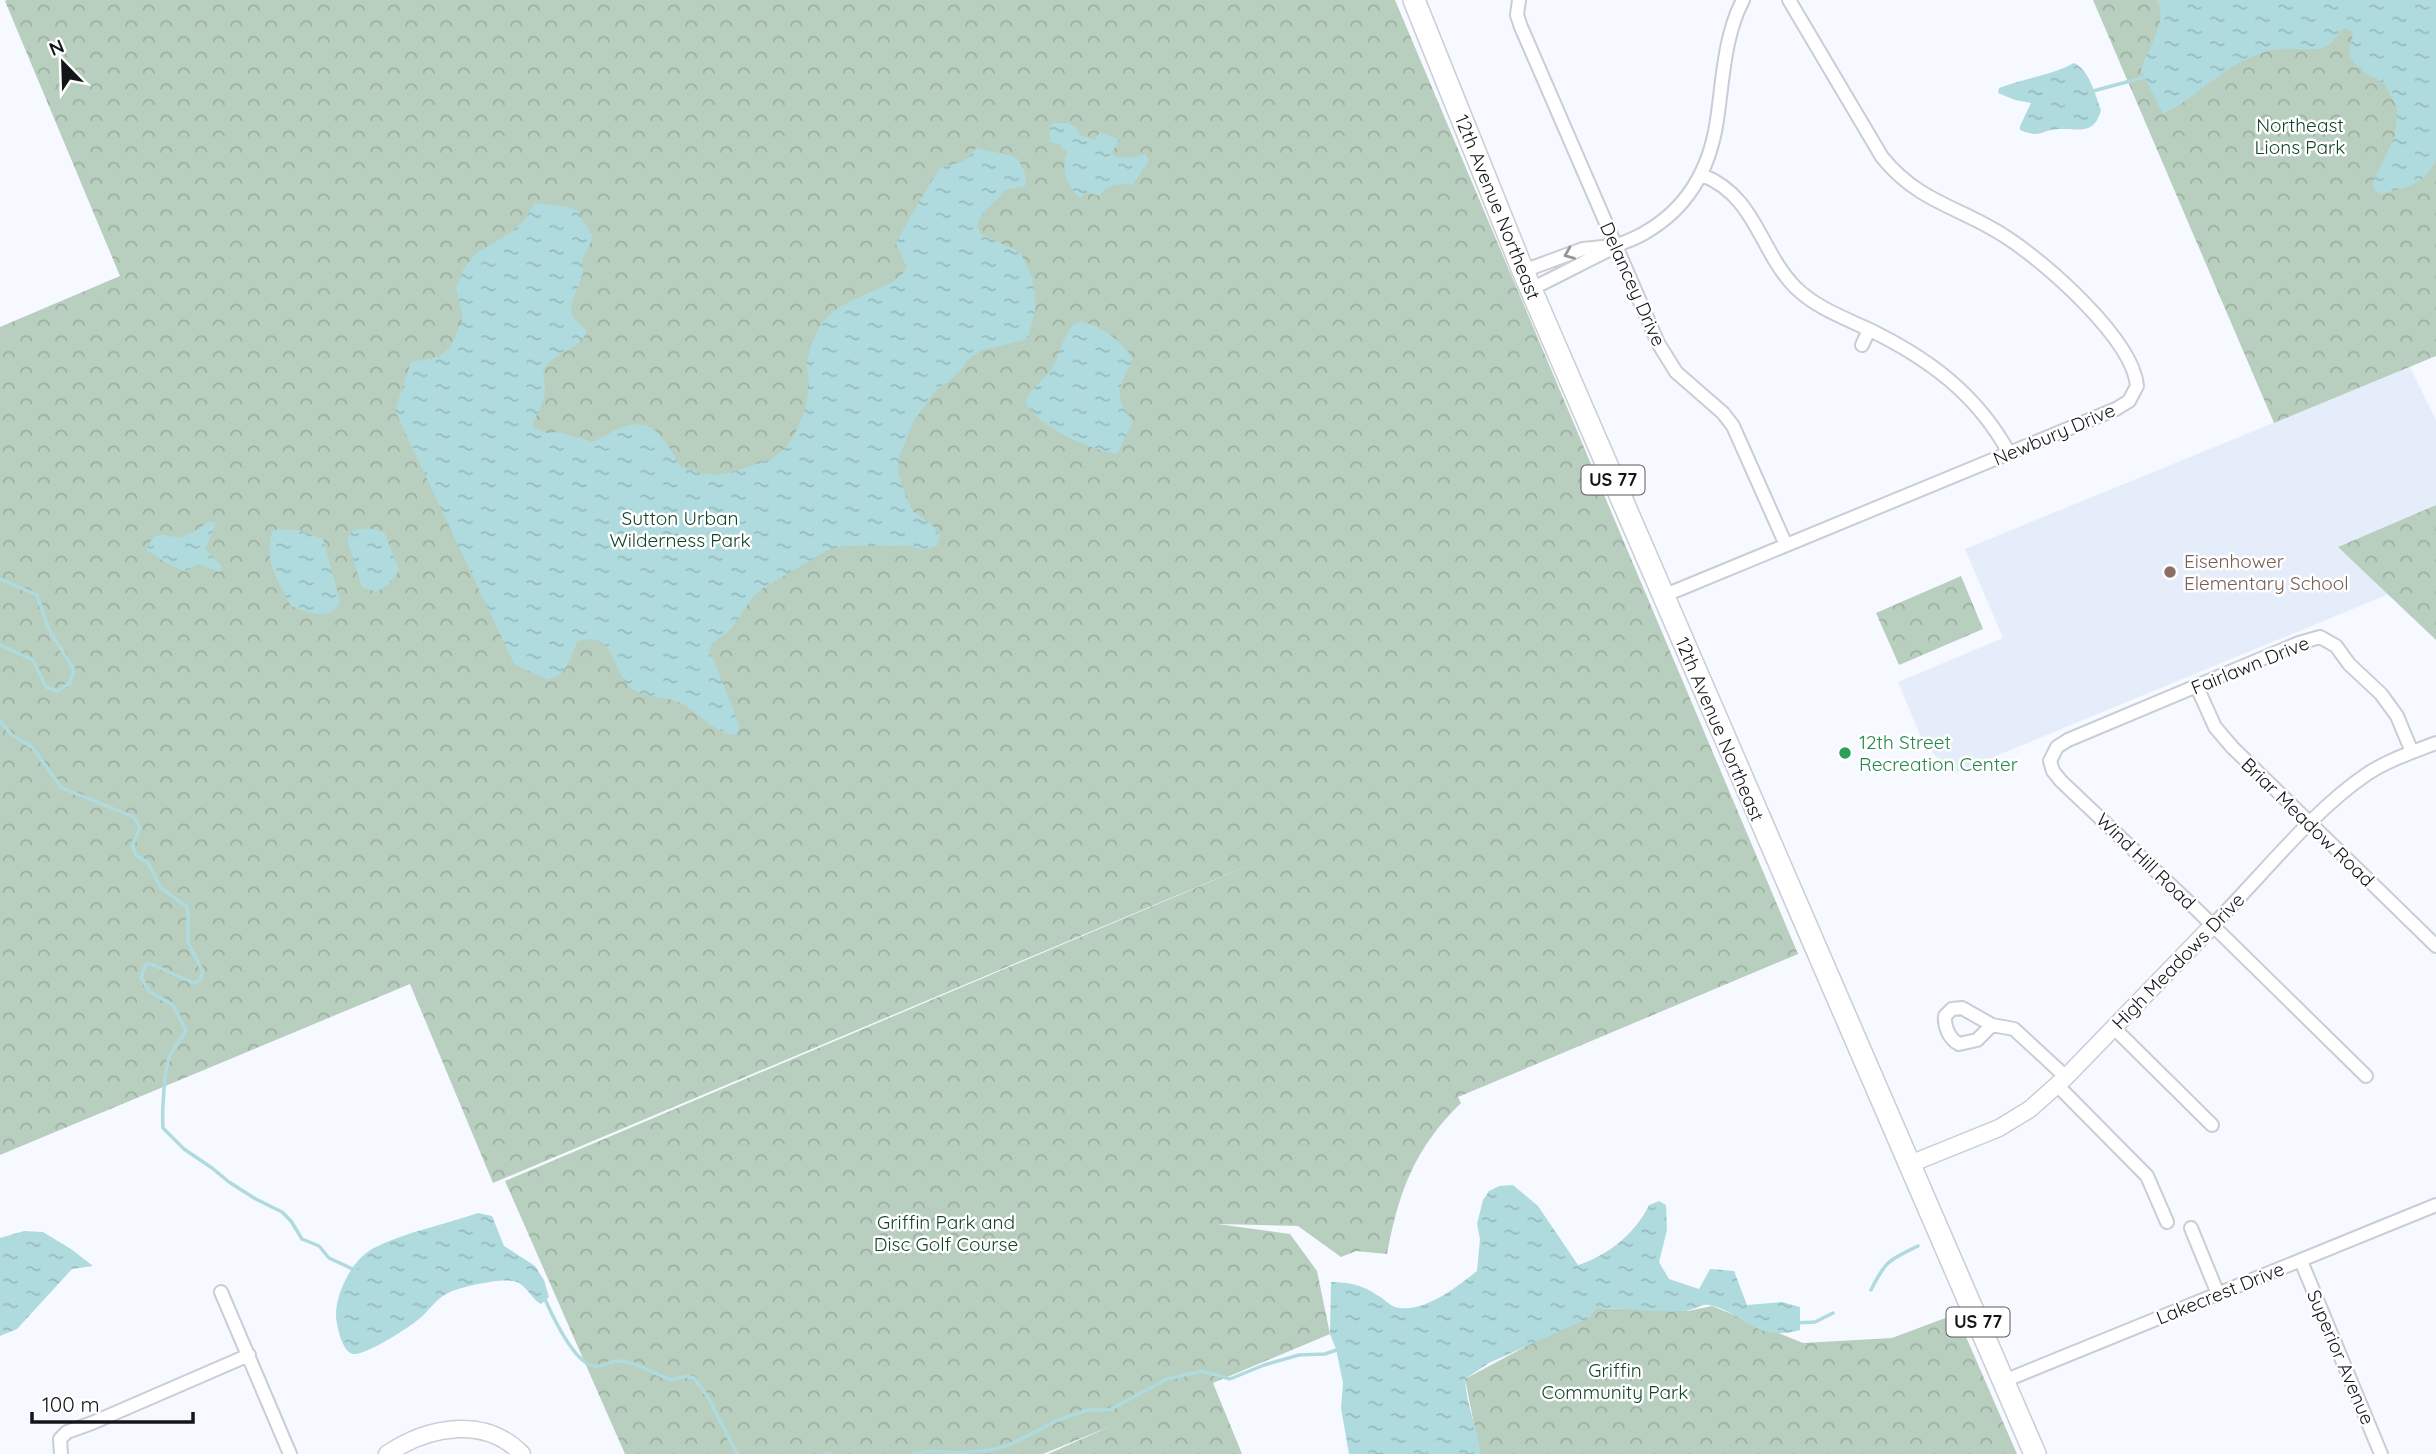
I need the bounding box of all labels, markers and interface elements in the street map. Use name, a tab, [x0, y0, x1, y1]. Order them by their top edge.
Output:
north arrow	[28, 28, 98, 98]
text: N	[45, 34, 67, 61]
street label: 12th Avenue Northeast	[1450, 111, 1546, 303]
park label: Northeast Lions Park	[2255, 113, 2345, 159]
street label: Delancey Drive	[1595, 218, 1671, 350]
one-way arrow	[1564, 246, 1576, 260]
street label: Newbury Drive	[1989, 398, 2119, 470]
road number: US 77	[1582, 466, 1644, 494]
park label: Sutton Urban Wilderness Park	[609, 506, 751, 552]
place label: Eisenhower Elementary School	[2184, 549, 2349, 595]
marker: Eisenhower Elementary School	[2162, 564, 2178, 580]
street label: Fairlawn Drive	[2187, 630, 2313, 700]
street label: 12th Avenue Northeast	[1670, 633, 1770, 825]
place label: 12th Street Recreation Center	[1859, 730, 2019, 776]
marker: 12th Street Recreation Center	[1837, 745, 1853, 761]
street label: Briar Meadow Road	[2237, 752, 2379, 892]
street label: Wind Hill Road	[2091, 808, 2201, 914]
street label: High Meadows Drive	[2107, 888, 2249, 1034]
park label: Griffin Park and Disc Golf Course	[874, 1210, 1018, 1256]
street label: Lakecrest Drive	[2153, 1256, 2287, 1330]
street label: Superior Avenue	[2302, 1286, 2380, 1428]
road number: US 77	[1946, 1308, 2010, 1336]
park label: Griffin Community Park	[1541, 1358, 1689, 1404]
scale bar	[32, 1380, 192, 1424]
text: 100 m	[42, 1391, 100, 1417]

